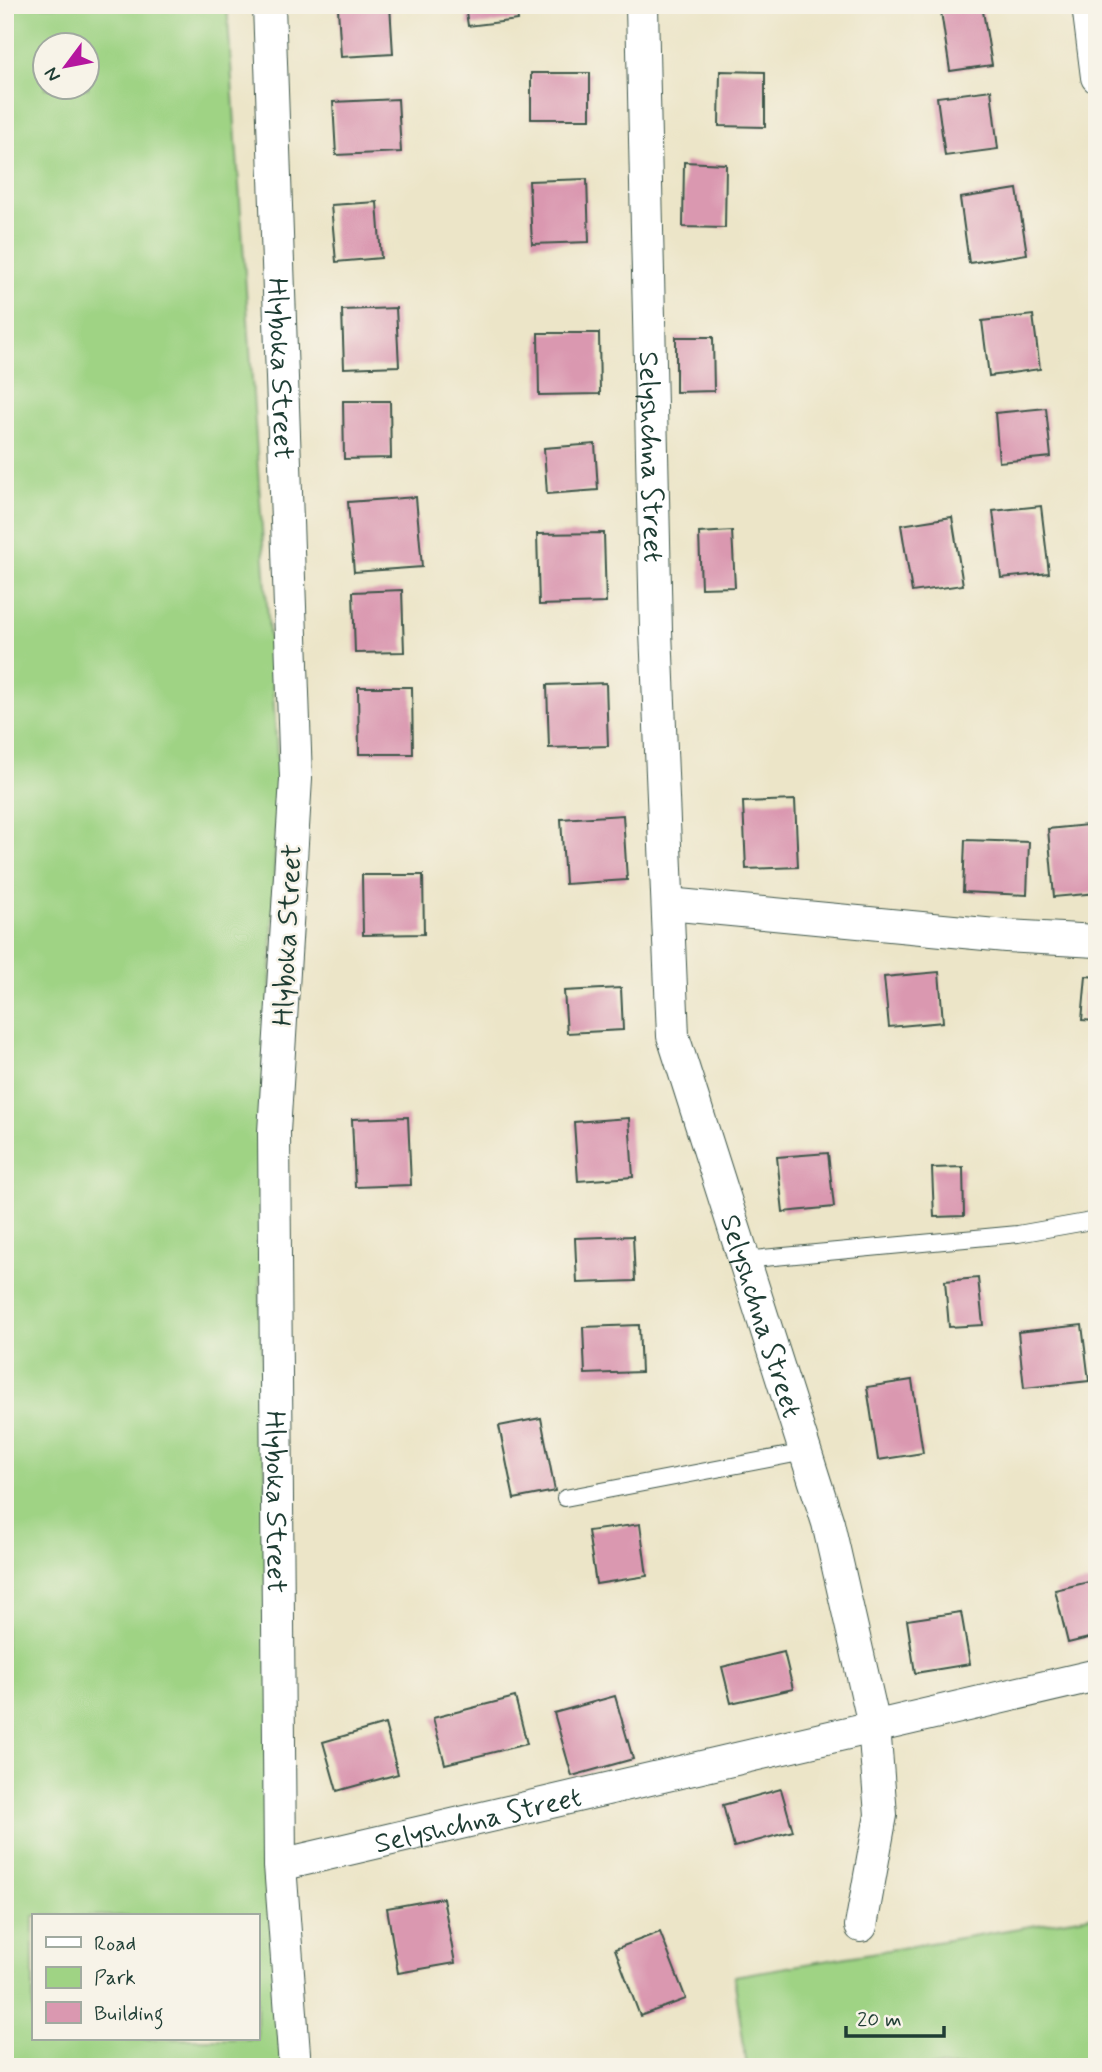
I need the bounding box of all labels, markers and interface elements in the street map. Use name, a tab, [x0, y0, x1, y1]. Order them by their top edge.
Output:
north arrow	[32, 32, 102, 102]
text: N	[39, 62, 67, 86]
street label: Hlyboka Street	[258, 277, 301, 461]
street label: Selyshchna Street	[629, 351, 670, 563]
street label: Hlyboka Street	[265, 843, 312, 1027]
street label: Selyshchna Street	[710, 1210, 809, 1423]
street label: Hlyboka Street	[255, 1410, 294, 1593]
street label: Selyshchna Street	[371, 1779, 585, 1863]
legend	[32, 1914, 259, 2040]
text: Road	[94, 1930, 136, 1958]
text: Park	[94, 1964, 136, 1992]
scale bar	[846, 1995, 944, 2039]
text: Building	[94, 2000, 164, 2030]
text: 20 m	[857, 2006, 902, 2034]

